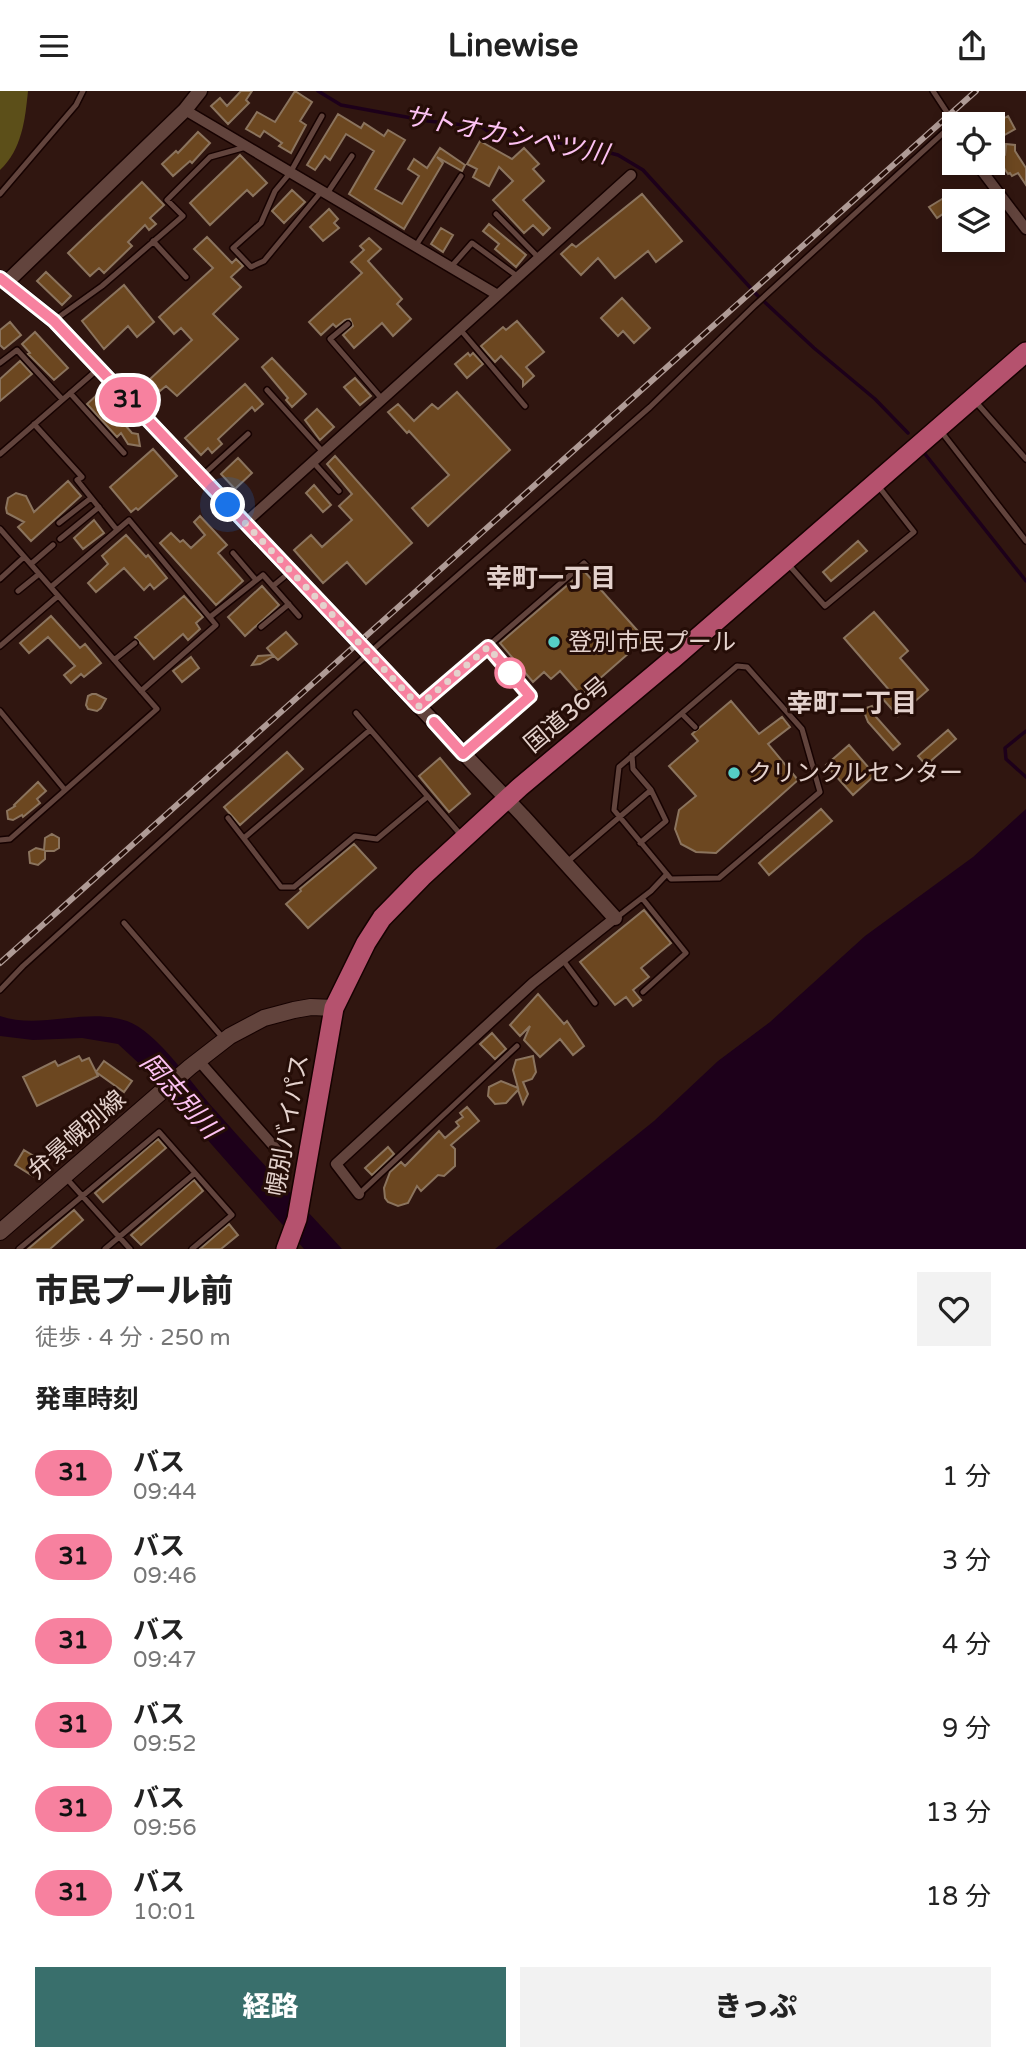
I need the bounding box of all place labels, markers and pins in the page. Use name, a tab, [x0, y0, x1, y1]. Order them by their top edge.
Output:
place label: 登別市民プール	[568, 628, 736, 657]
marker: 登別市民プール	[546, 634, 562, 650]
unlabelled marker	[495, 658, 525, 688]
place label: クリンクルセンター	[748, 759, 963, 788]
marker: クリンクルセンター	[726, 765, 742, 781]

